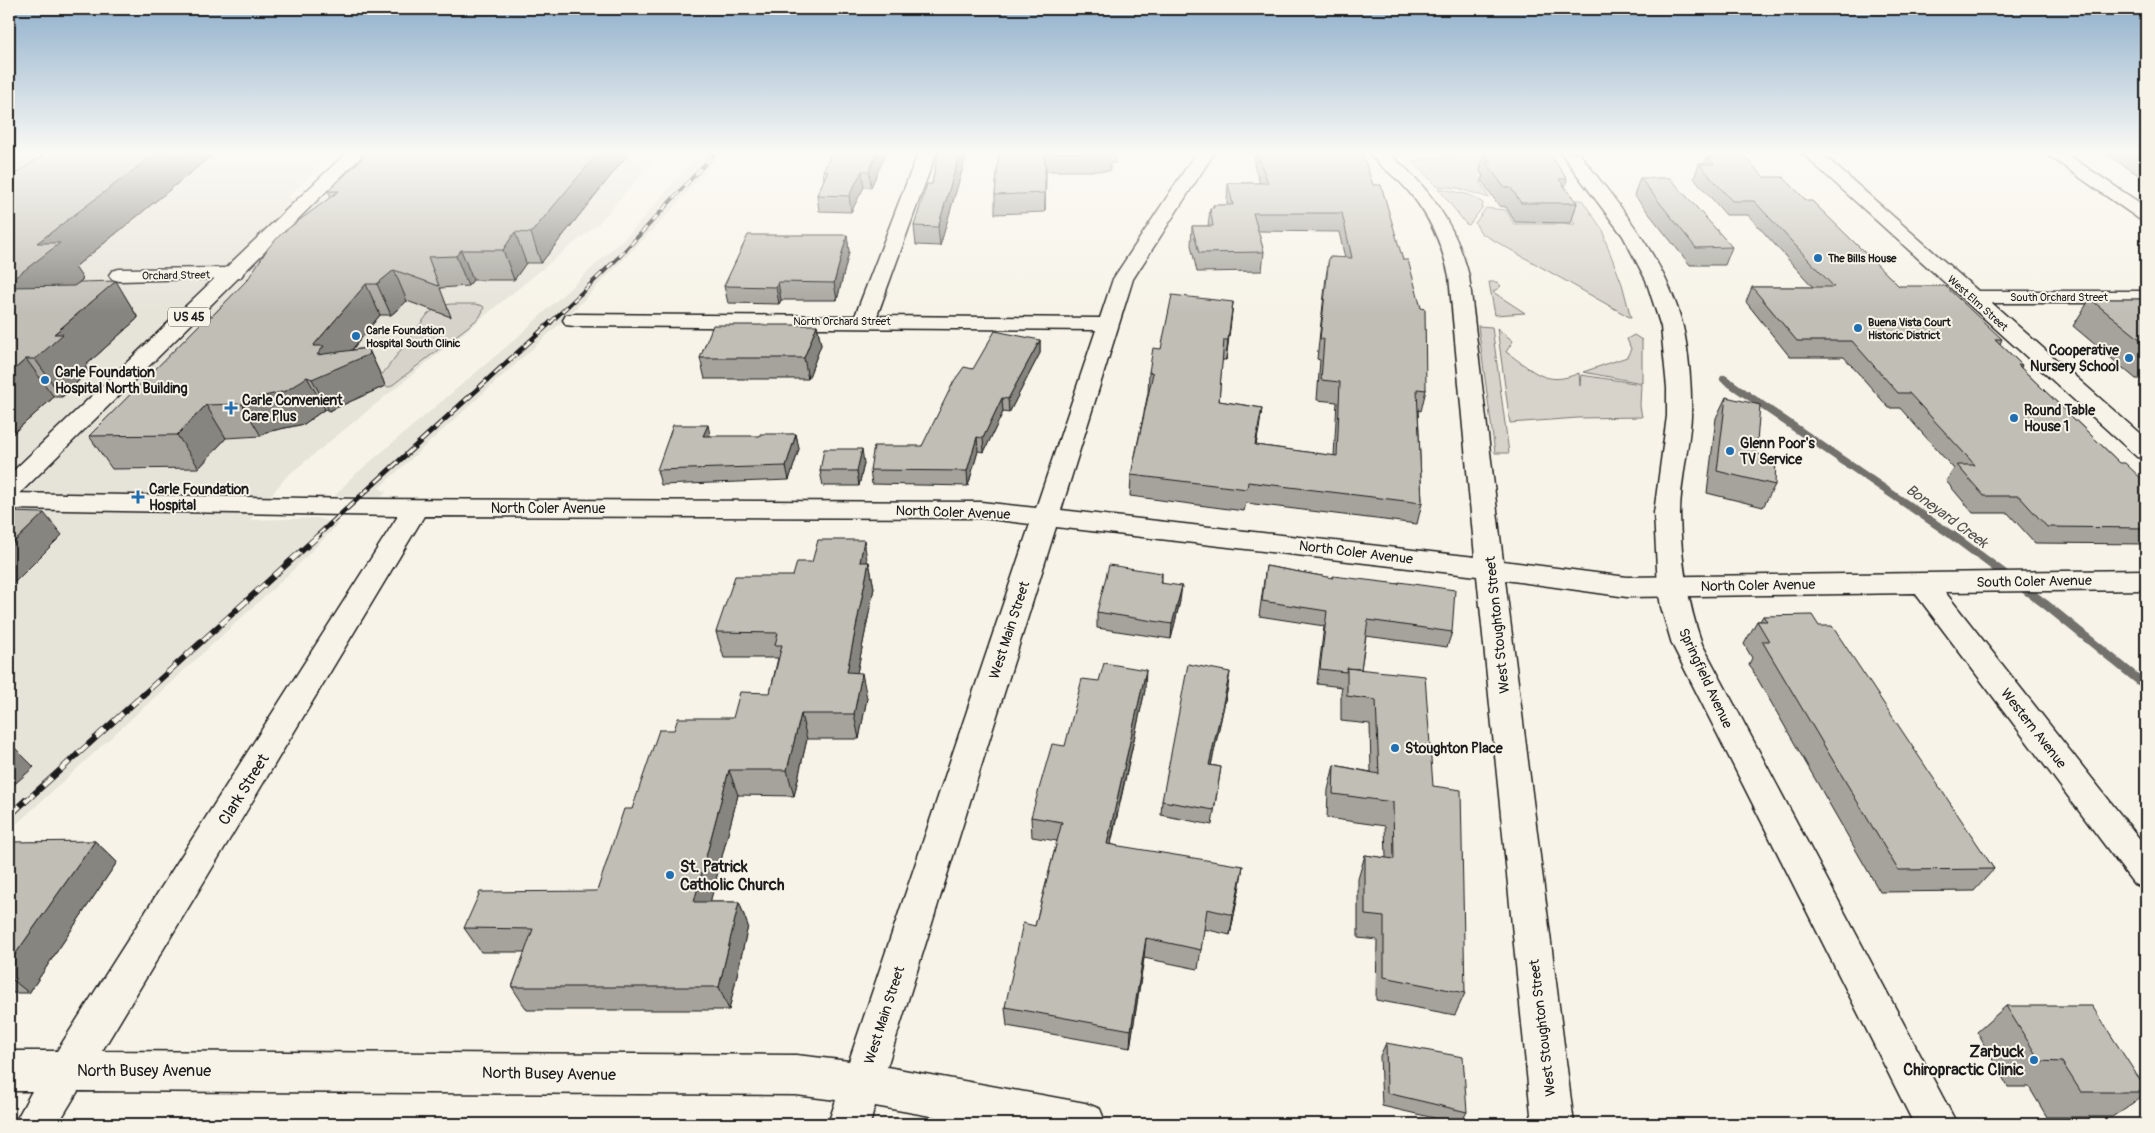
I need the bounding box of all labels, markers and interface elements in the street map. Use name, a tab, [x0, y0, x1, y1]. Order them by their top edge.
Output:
marker: The Bills House	[1812, 252, 1824, 264]
place label: The Bills House	[1827, 252, 1897, 265]
street label: Orchard Street	[142, 268, 211, 283]
street label: West Elm Street	[1945, 273, 2011, 334]
street label: South Orchard Street	[2010, 291, 2109, 304]
road number: US 45	[168, 308, 210, 326]
street label: North Orchard Street	[793, 315, 891, 328]
place label: Buena Vista Court Historic District	[1868, 316, 1951, 342]
marker: Buena Vista Court Historic District	[1852, 322, 1864, 334]
place label: Carle Foundation Hospital South Clinic	[366, 324, 461, 350]
marker: Carle Foundation Hospital South Clinic	[350, 330, 362, 342]
place label: Cooperative Nursery School	[2030, 342, 2120, 375]
marker: Cooperative Nursery School	[2123, 352, 2135, 364]
place label: Carle Foundation Hospital North Building	[55, 364, 187, 397]
marker: Carle Foundation Hospital North Building	[39, 374, 51, 386]
place label: Carle Convenient Care Plus	[242, 392, 343, 425]
marker: Carle Convenient Care Plus	[224, 401, 238, 415]
place label: Round Table House 1	[2024, 402, 2096, 435]
marker: Round Table House 1	[2008, 412, 2020, 424]
place label: Glenn Poor's TV Service	[1739, 435, 1816, 468]
marker: Glenn Poor's TV Service	[1724, 445, 1736, 457]
water label: Boneyard Creek	[1902, 480, 1993, 554]
place label: Carle Foundation Hospital	[149, 481, 249, 514]
marker: Carle Foundation Hospital	[131, 490, 145, 504]
street label: North Coler Avenue	[491, 500, 605, 517]
street label: North Coler Avenue	[895, 502, 1011, 523]
street label: North Coler Avenue	[1298, 537, 1414, 568]
street label: West Stoughton Street	[1482, 555, 1513, 694]
street label: South Coler Avenue	[1976, 572, 2092, 591]
street label: North Coler Avenue	[1701, 576, 1816, 595]
street label: West Main Street	[986, 579, 1033, 681]
street label: Springfield Avenue	[1675, 625, 1736, 731]
street label: Western Avenue	[1997, 685, 2070, 772]
place label: Stoughton Place	[1405, 740, 1504, 757]
marker: Stoughton Place	[1389, 742, 1401, 754]
street label: Clark Street	[214, 750, 274, 829]
place label: St. Patrick Catholic Church	[680, 857, 785, 895]
marker: St. Patrick Catholic Church	[664, 869, 676, 881]
street label: West Stoughton Street	[1526, 958, 1559, 1097]
street label: West Main Street	[861, 964, 908, 1066]
place label: Zarbuck Chiropractic Clinic	[1903, 1042, 2024, 1080]
marker: Zarbuck Chiropractic Clinic	[2028, 1054, 2040, 1066]
street label: North Busey Avenue	[77, 1061, 211, 1081]
street label: North Busey Avenue	[482, 1063, 616, 1085]

